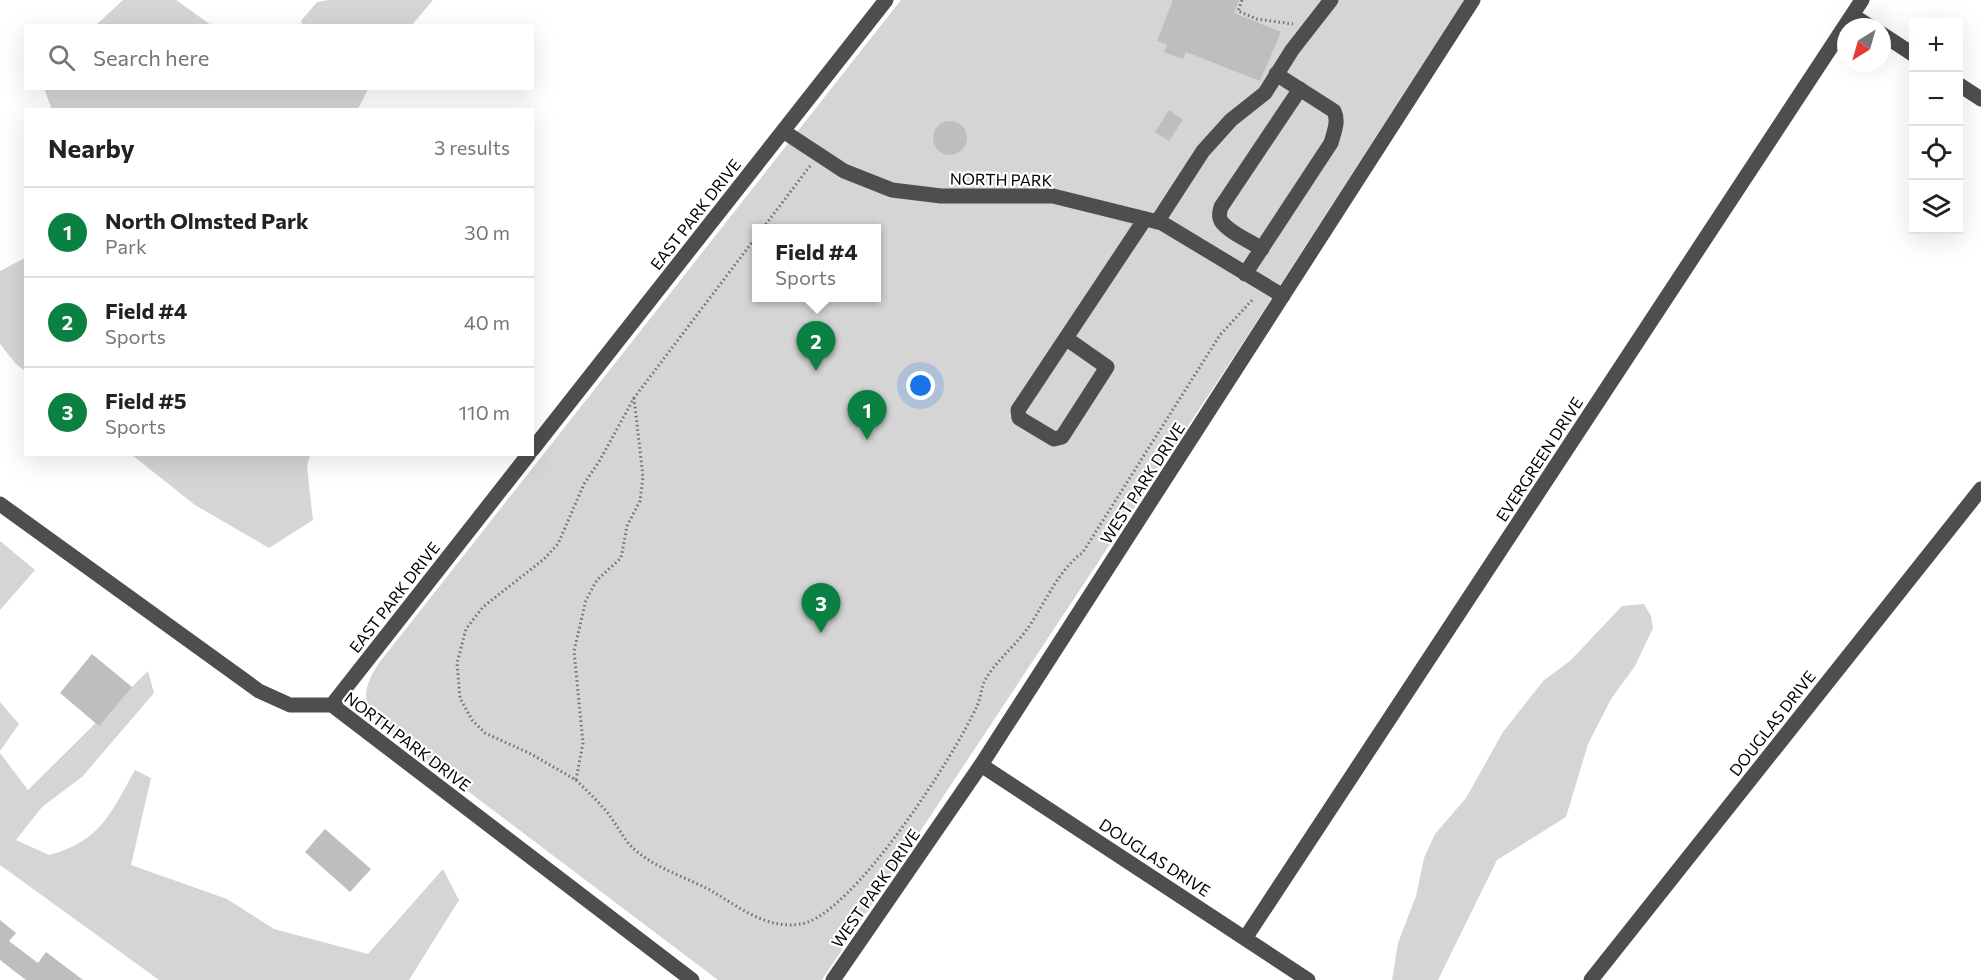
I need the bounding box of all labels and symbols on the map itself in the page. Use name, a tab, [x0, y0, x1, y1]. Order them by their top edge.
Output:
north arrow	[1837, 18, 1891, 72]
street label: EAST PARK DRIVE	[646, 155, 744, 273]
street label: NORTH PARK	[950, 169, 1053, 189]
pin: 2	[796, 322, 836, 371]
your location	[906, 371, 935, 400]
pin: 1	[848, 390, 886, 440]
street label: EVERGREEN DRIVE	[1492, 393, 1586, 525]
street label: WEST PARK DRIVE	[1096, 419, 1188, 547]
street label: EAST PARK DRIVE	[345, 538, 443, 656]
pin: 3	[802, 584, 840, 633]
street label: DOUGLAS DRIVE	[1725, 667, 1819, 779]
street label: NORTH PARK DRIVE	[341, 687, 475, 795]
street label: DOUGLAS DRIVE	[1096, 814, 1214, 900]
street label: WEST PARK DRIVE	[827, 825, 923, 951]

